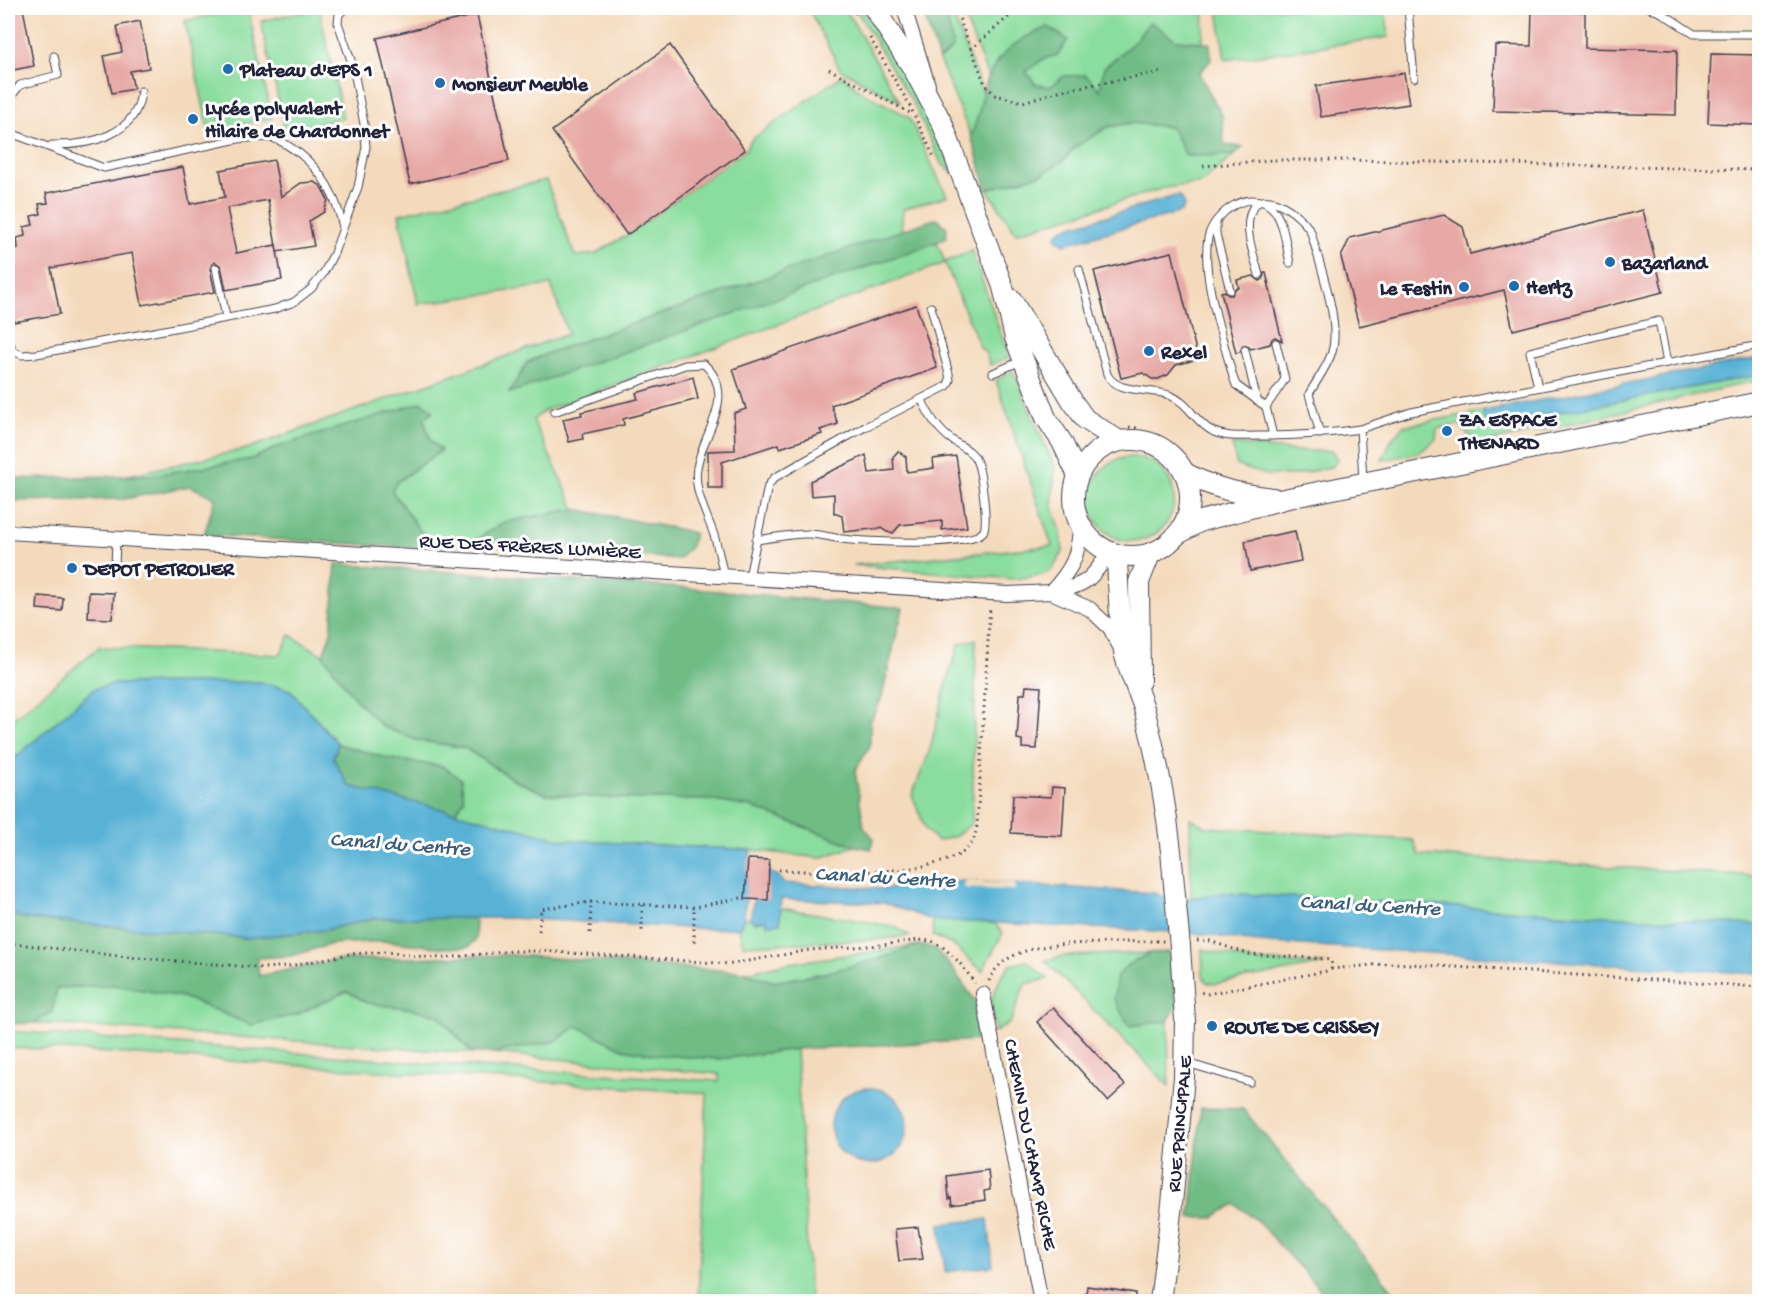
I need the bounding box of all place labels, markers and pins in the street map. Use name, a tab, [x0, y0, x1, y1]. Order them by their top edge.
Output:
place label: Plateau d'EPS 1	[239, 61, 373, 84]
marker: Plateau d'EPS 1	[221, 62, 235, 76]
place label: Monsieur Meuble	[452, 75, 589, 98]
marker: Monsieur Meuble	[433, 76, 447, 90]
place label: Lycée polyvalent Hilaire de Chardonnet	[205, 99, 391, 145]
marker: Lycée polyvalent Hilaire de Chardonnet	[186, 112, 200, 126]
place label: Bazarland	[1621, 254, 1709, 277]
marker: Bazarland	[1603, 255, 1617, 269]
place label: Hertz	[1526, 278, 1573, 301]
place label: Le Festin	[1380, 279, 1452, 302]
marker: Hertz	[1507, 279, 1521, 293]
marker: Le Festin	[1457, 280, 1471, 294]
place label: Rexel	[1160, 343, 1208, 366]
marker: Rexel	[1142, 344, 1156, 358]
place label: ZA ESPACE THENARD	[1457, 411, 1558, 457]
marker: ZA ESPACE THENARD	[1440, 424, 1454, 438]
place label: DEPOT PETROLIER	[82, 560, 235, 583]
marker: DEPOT PETROLIER	[65, 561, 79, 575]
place label: ROUTE DE CRISSEY	[1223, 1018, 1380, 1041]
marker: ROUTE DE CRISSEY	[1205, 1019, 1219, 1033]

